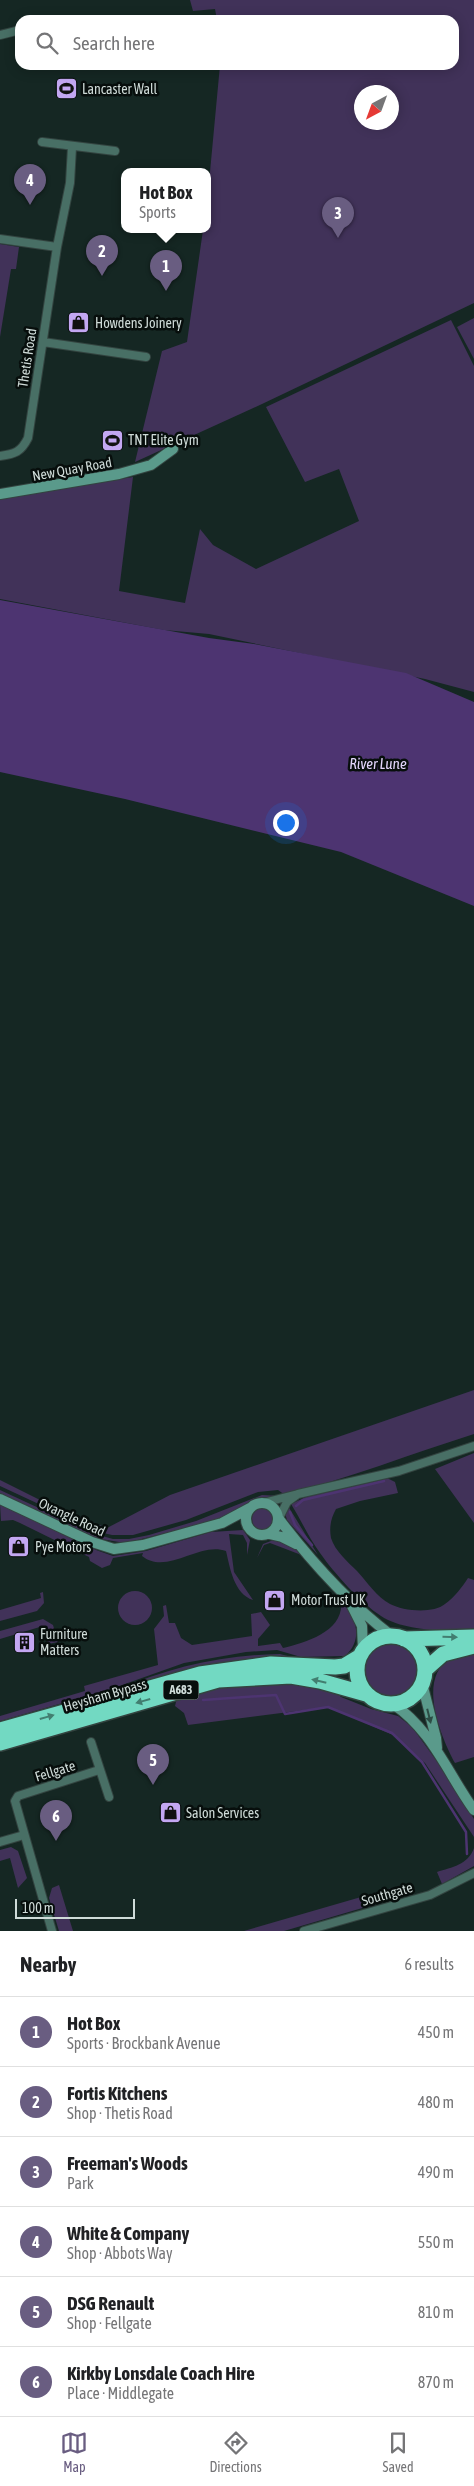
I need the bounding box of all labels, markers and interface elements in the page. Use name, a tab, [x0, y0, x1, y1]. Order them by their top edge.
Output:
search box	[15, 15, 459, 70]
icon: search	[33, 29, 61, 57]
text: Search here	[73, 32, 155, 54]
sports icon: Lancaster Wall	[54, 77, 78, 101]
place label: Lancaster Wall	[82, 81, 158, 97]
north arrow	[354, 85, 399, 130]
pin: 4	[14, 164, 46, 205]
popup	[121, 168, 211, 233]
text: Hot Box	[139, 181, 193, 203]
pin: 3	[322, 197, 354, 238]
text: Sports	[139, 203, 176, 221]
pin: 2	[86, 235, 118, 276]
pin: 1	[150, 250, 182, 291]
shop icon: Howdens Joinery	[67, 311, 91, 335]
place label: Howdens Joinery	[95, 315, 182, 331]
street label: Thetis Road	[14, 327, 40, 389]
sports icon: TNT Elite Gym	[100, 428, 124, 452]
place label: TNT Elite Gym	[128, 432, 199, 448]
street label: New Quay Road	[31, 454, 113, 484]
water label: River Lune	[349, 755, 407, 772]
your location	[273, 810, 299, 836]
street label: Ovangle Road	[36, 1495, 108, 1539]
shop icon: Pye Motors	[7, 1535, 31, 1559]
place label: Pye Motors	[35, 1539, 91, 1555]
shop icon: Motor Trust UK	[263, 1588, 287, 1612]
place label: Motor Trust UK	[291, 1592, 366, 1608]
place label: Furniture Matters	[40, 1626, 88, 1658]
building icon: Furniture Matters	[12, 1630, 36, 1654]
one-way arrow	[442, 1633, 458, 1641]
street label: Heysham Bypass	[62, 1675, 148, 1715]
one-way arrow	[312, 1677, 327, 1685]
road number: A683	[164, 1680, 198, 1700]
one-way arrow	[135, 1698, 150, 1706]
one-way arrow	[425, 1708, 433, 1723]
one-way arrow	[39, 1712, 54, 1720]
pin: 5	[137, 1744, 169, 1785]
street label: Fellgate	[33, 1757, 77, 1785]
pin: 6	[40, 1800, 72, 1841]
shop icon: Salon Services	[158, 1801, 182, 1825]
place label: Salon Services	[186, 1805, 259, 1821]
street label: Southgate	[360, 1879, 414, 1909]
scale bar	[15, 1896, 135, 1919]
text: 100 m	[22, 1900, 54, 1916]
text: Nearby	[20, 1952, 76, 1976]
text: 6 results	[404, 1955, 454, 1973]
text: Hot Box	[67, 2012, 120, 2034]
text: 1	[32, 2023, 40, 2041]
text: 450 m	[418, 2023, 454, 2041]
text: Sports · Brockbank Avenue	[67, 2034, 221, 2052]
text: Fortis Kitchens	[67, 2082, 168, 2104]
text: 2	[32, 2093, 40, 2111]
text: 480 m	[418, 2093, 454, 2111]
text: Shop · Thetis Road	[67, 2104, 173, 2122]
text: Freeman's Woods	[67, 2152, 188, 2174]
text: 3	[32, 2163, 40, 2181]
text: 490 m	[418, 2163, 454, 2181]
text: Park	[67, 2174, 94, 2192]
text: White & Company	[67, 2222, 189, 2244]
text: 4	[32, 2233, 40, 2251]
text: 550 m	[418, 2233, 454, 2251]
text: Shop · Abbots Way	[67, 2244, 173, 2262]
text: DSG Renault	[67, 2292, 154, 2314]
text: 5	[32, 2303, 40, 2321]
text: 810 m	[418, 2303, 454, 2321]
text: Shop · Fellgate	[67, 2314, 152, 2332]
text: Kirkby Lonsdale Coach Hire	[67, 2362, 255, 2384]
text: 6	[32, 2373, 40, 2391]
text: 870 m	[418, 2373, 454, 2391]
text: Place · Middlegate	[67, 2384, 174, 2402]
tab: Map	[60, 2429, 88, 2475]
tab: Directions	[209, 2429, 262, 2475]
tab: Saved	[383, 2429, 414, 2475]

